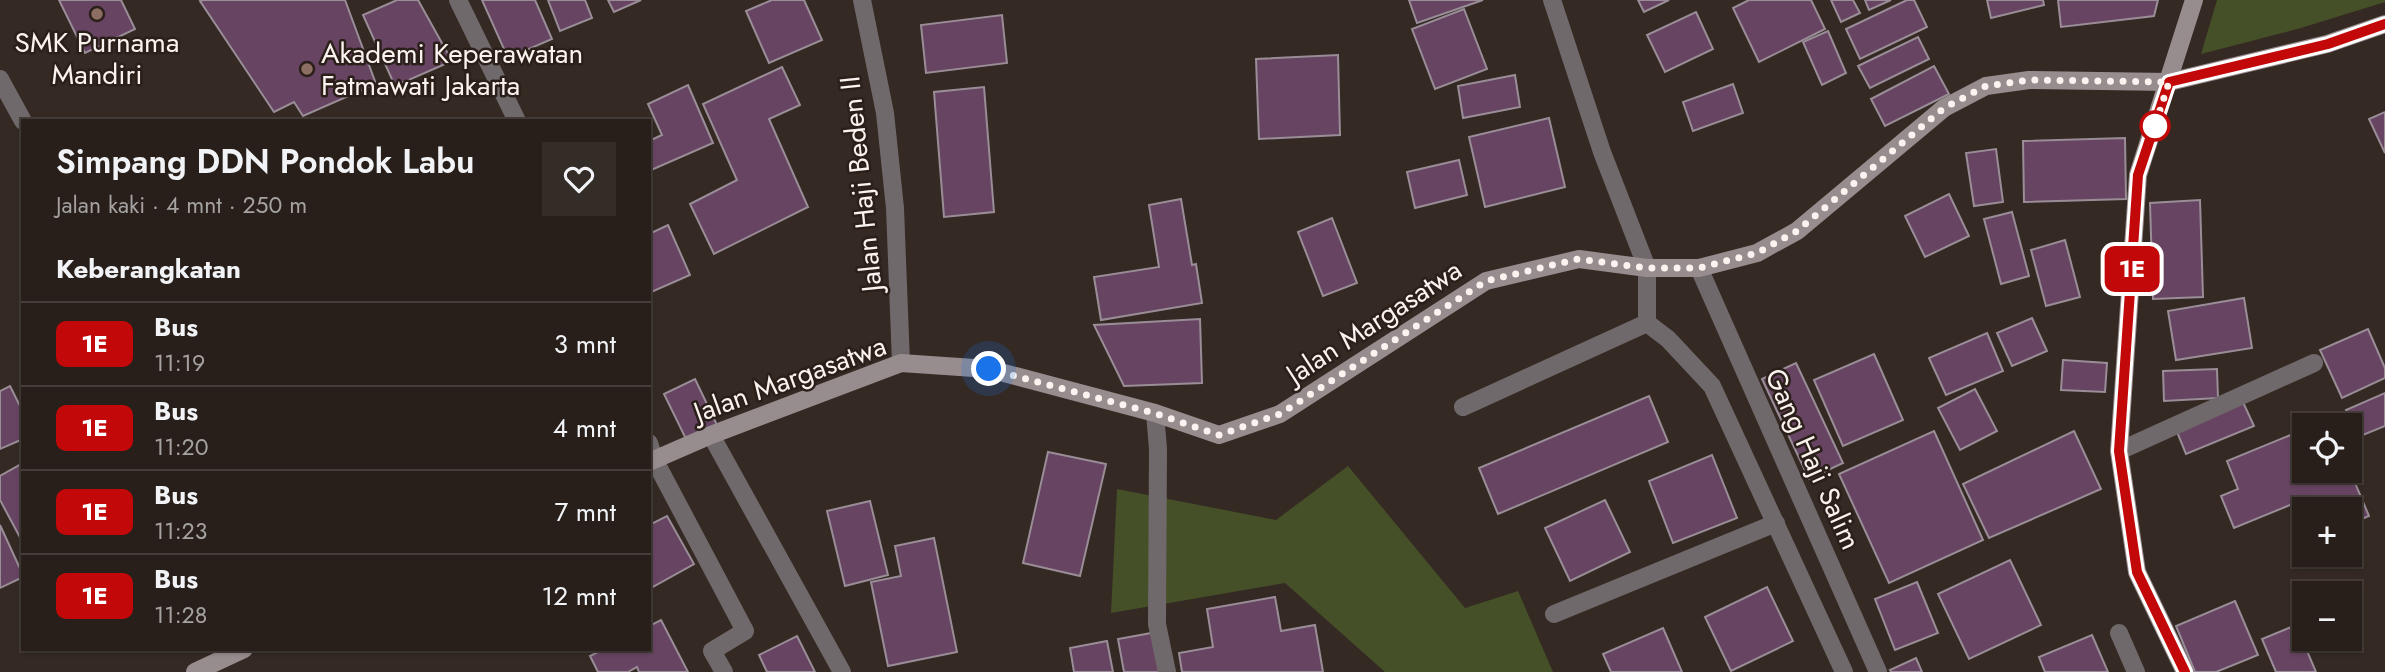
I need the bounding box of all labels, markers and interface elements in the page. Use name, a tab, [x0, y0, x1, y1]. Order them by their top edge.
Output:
marker: SMK Purnama Mandiri	[89, 6, 105, 22]
place label: SMK Purnama Mandiri	[15, 22, 179, 95]
place label: Akademi Keperawatan Fatmawati Jakarta	[321, 33, 583, 106]
marker: Akademi Keperawatan Fatmawati Jakarta	[299, 61, 315, 77]
street label: Jalan Haji Beden II	[829, 74, 893, 298]
unlabelled marker	[2140, 111, 2170, 141]
text: Simpang DDN Pondok Labu	[56, 138, 475, 185]
button: heart	[542, 142, 616, 216]
text: Jalan kaki · 4 mnt · 250 m	[56, 188, 307, 222]
line badge: 1E	[2100, 246, 2164, 292]
text: Keberangkatan	[56, 250, 241, 288]
street label: Jalan Margasatwa	[1275, 250, 1470, 396]
text: 1E	[2119, 251, 2145, 286]
text: Bus	[154, 308, 198, 346]
text: 3 mnt	[554, 325, 616, 363]
street label: Jalan Margasatwa	[684, 325, 892, 434]
text: 1E	[81, 326, 108, 361]
text: 11:19	[154, 346, 205, 380]
your location	[971, 351, 1006, 386]
street label: Gang Haji Salim	[1755, 362, 1871, 556]
text: Bus	[154, 392, 198, 430]
text: 4 mnt	[553, 409, 616, 447]
text: 1E	[81, 410, 108, 445]
map controls	[2292, 413, 2362, 651]
button: locate	[2292, 413, 2362, 483]
text: 11:20	[154, 430, 209, 464]
text: Bus	[154, 476, 198, 514]
text: 7 mnt	[554, 493, 616, 531]
text: 1E	[81, 494, 108, 529]
button: +	[2292, 497, 2362, 567]
text: 11:23	[154, 514, 207, 548]
text: Bus	[154, 560, 198, 598]
text: 12 mnt	[542, 577, 616, 615]
text: 1E	[81, 578, 108, 613]
button: −	[2292, 581, 2362, 651]
text: 11:28	[154, 598, 207, 632]

